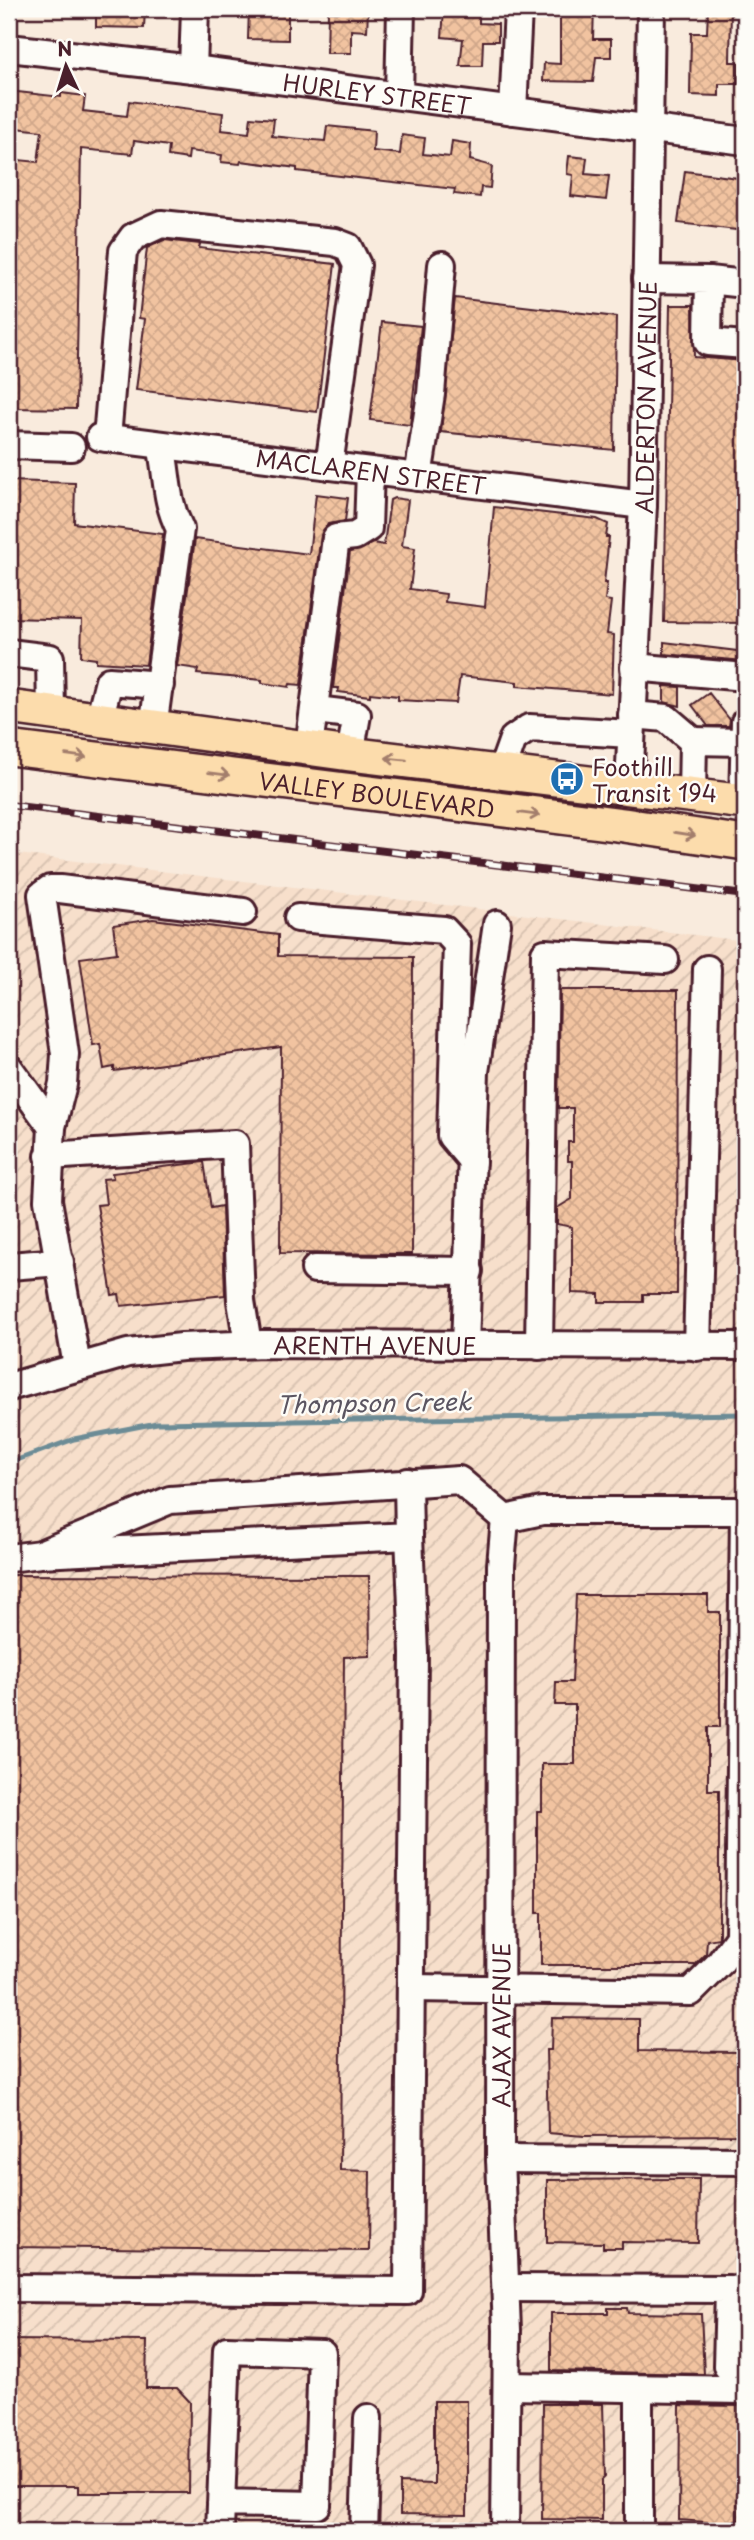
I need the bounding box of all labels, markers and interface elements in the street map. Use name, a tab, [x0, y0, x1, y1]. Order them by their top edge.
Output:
north arrow	[32, 32, 102, 102]
text: N	[56, 34, 73, 63]
street label: HURLEY STREET	[281, 63, 474, 123]
street label: ALDERTON AVENUE	[625, 281, 664, 515]
street label: MACLAREN STREET	[254, 439, 488, 503]
place label: Foothill Transit 194	[592, 749, 717, 810]
one-way arrow	[65, 750, 87, 763]
one-way arrow	[385, 752, 408, 765]
bus stop icon: Foothill Transit 194	[548, 760, 586, 798]
street label: VALLEY BOULEVARD	[257, 762, 497, 826]
one-way arrow	[207, 768, 230, 781]
one-way arrow	[517, 807, 540, 820]
one-way arrow	[673, 828, 696, 841]
street label: ARENTH AVENUE	[273, 1327, 477, 1362]
water label: Thompson Creek	[276, 1382, 473, 1422]
street label: AJAX AVENUE	[483, 1943, 518, 2108]

